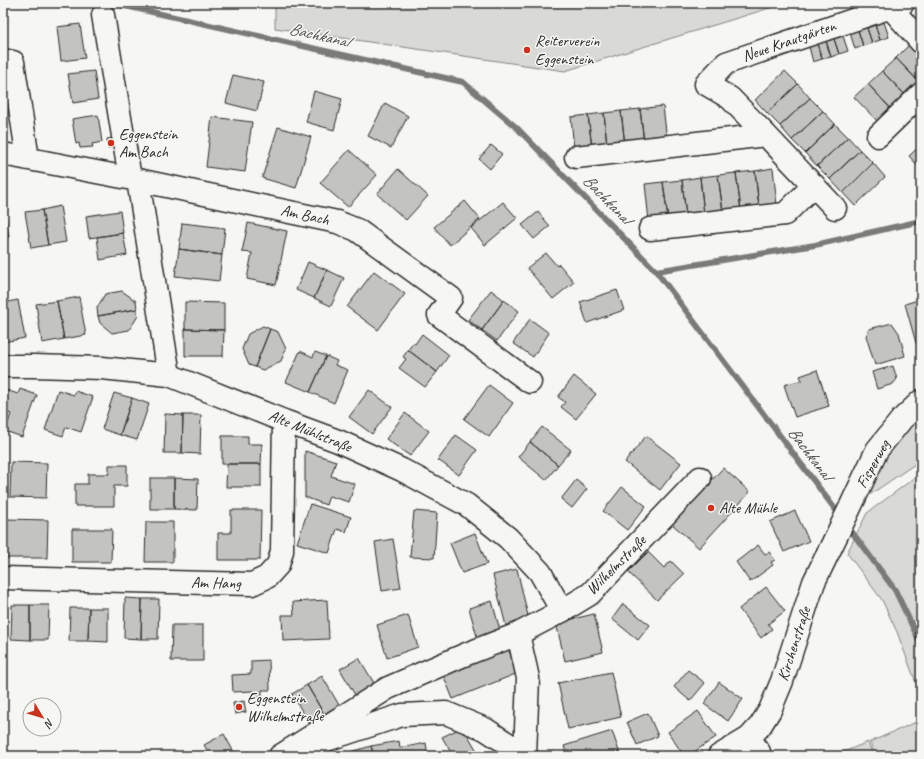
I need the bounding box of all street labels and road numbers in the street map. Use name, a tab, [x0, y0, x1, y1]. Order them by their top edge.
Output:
street label: Neue Krautgärten	[740, 15, 839, 66]
street label: Am Bach	[279, 200, 332, 230]
street label: Alte Mühlstraße	[266, 405, 356, 457]
street label: Fisperweg	[852, 435, 895, 492]
street label: Wilhelmstraße	[582, 530, 651, 599]
street label: Am Hang	[191, 573, 242, 593]
street label: Kirchenstraße	[773, 603, 816, 684]

